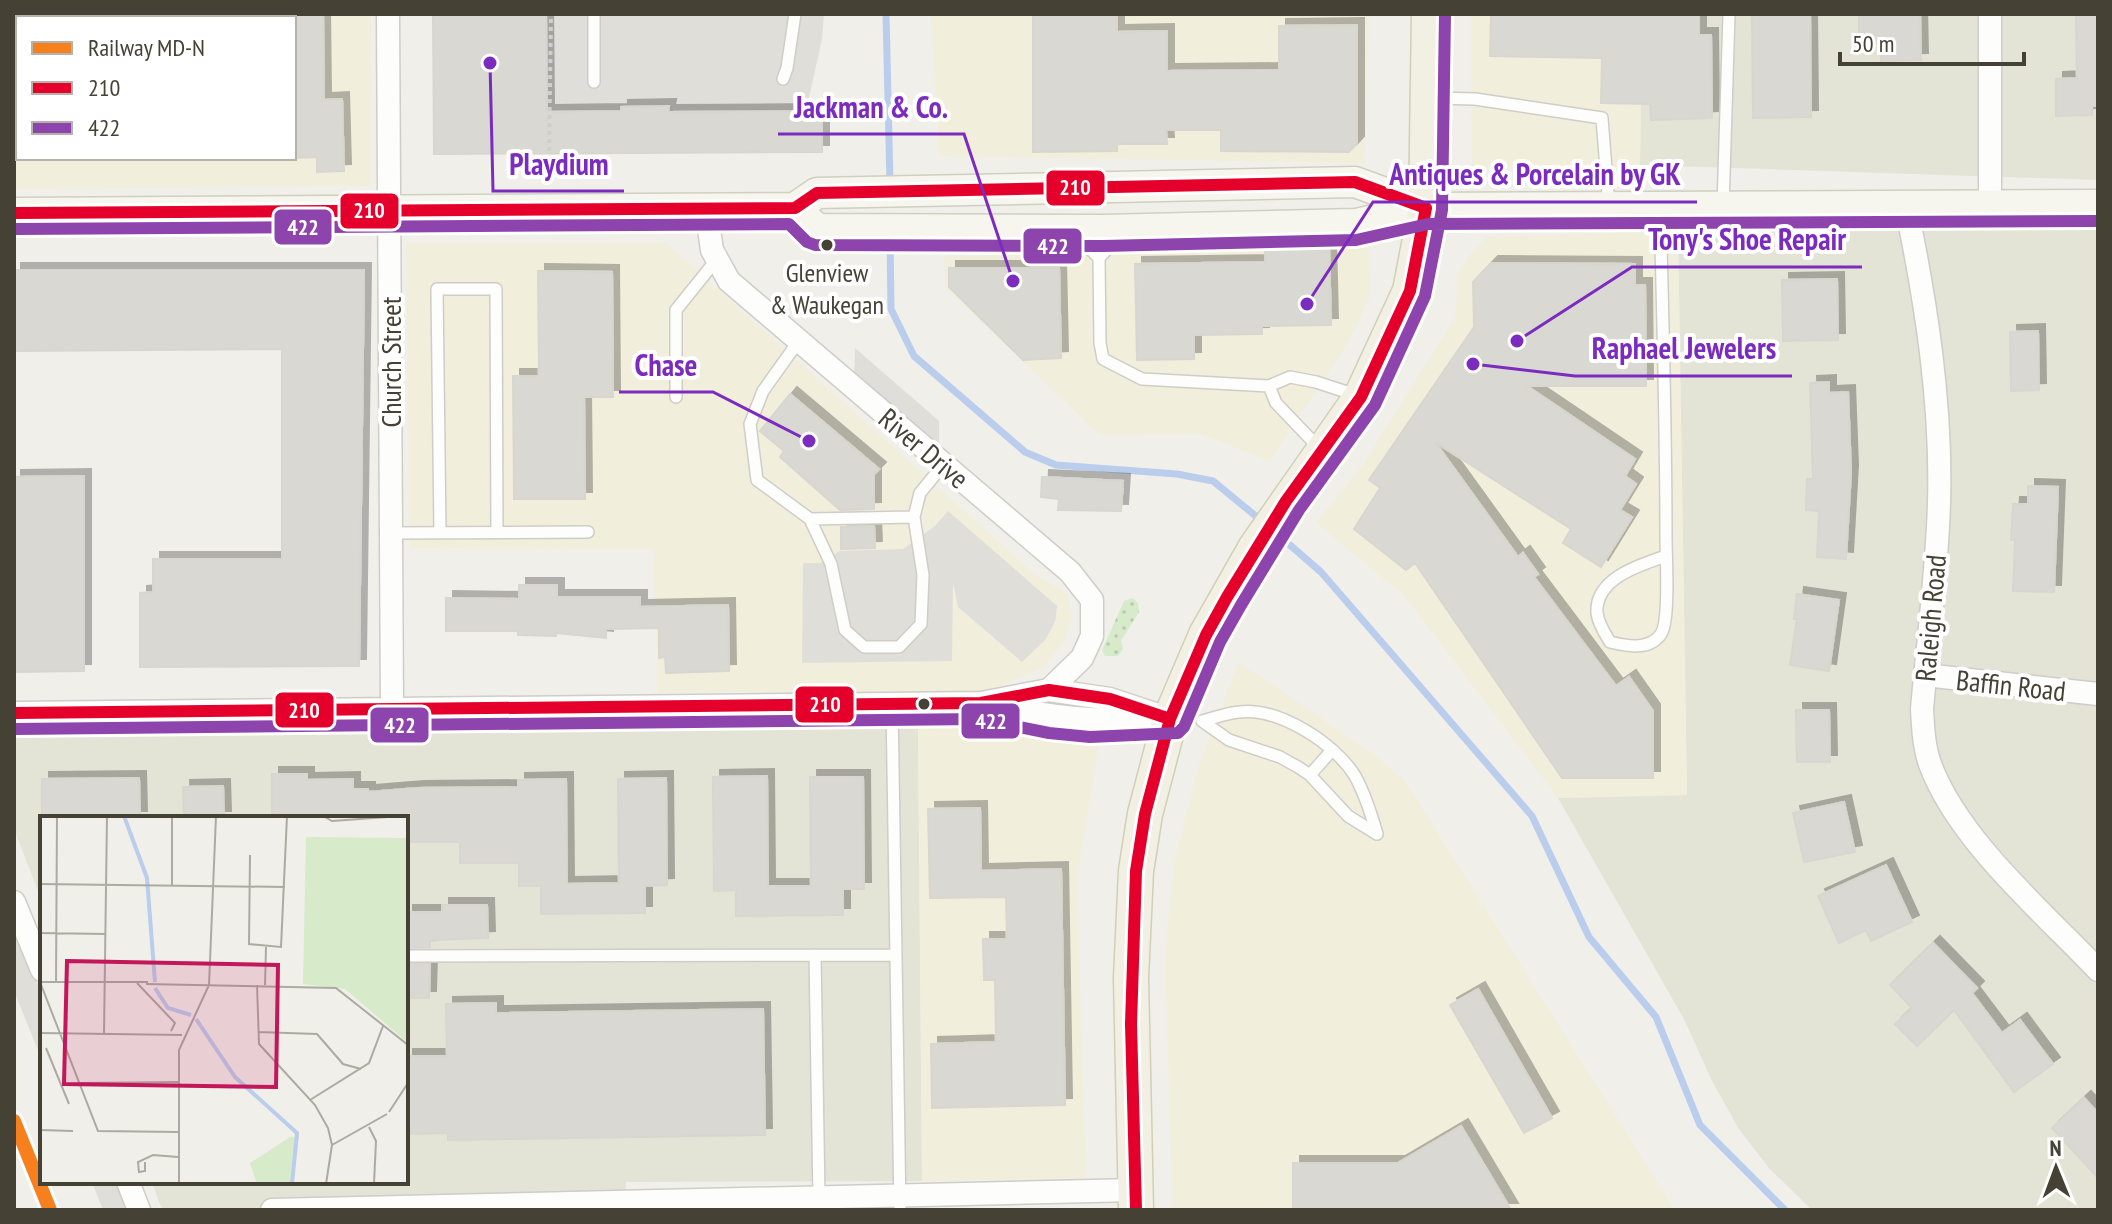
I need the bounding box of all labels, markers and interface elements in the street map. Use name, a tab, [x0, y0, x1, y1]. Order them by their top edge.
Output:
legend	[16, 16, 296, 160]
scale bar	[1840, 16, 2024, 66]
text: 50 m	[1852, 28, 1894, 59]
text: Railway MD-N	[88, 32, 205, 63]
text: 210	[88, 72, 120, 103]
callout: Jackman & Co.	[778, 80, 964, 134]
text: Jackman & Co.	[793, 87, 948, 126]
text: 422	[88, 112, 120, 143]
callout: Playdium	[493, 137, 624, 191]
text: Playdium	[509, 144, 609, 183]
callout: Antiques & Porcelain by GK	[1373, 148, 1697, 202]
text: Antiques & Porcelain by GK	[1388, 154, 1681, 193]
line badge: 210	[1045, 169, 1106, 207]
text: 210	[1059, 173, 1091, 201]
line badge: 210	[339, 192, 400, 230]
text: 210	[353, 196, 385, 224]
line badge: 422	[273, 208, 333, 246]
text: 422	[287, 213, 319, 241]
callout: Tony's Shoe Repair	[1632, 213, 1862, 267]
text: Tony's Shoe Repair	[1648, 219, 1846, 258]
line badge: 422	[1022, 227, 1083, 265]
text: 422	[1037, 232, 1069, 260]
marker: Glenview & Waukegan	[819, 237, 835, 253]
place label: Glenview & Waukegan	[770, 256, 884, 321]
street label: Church Street	[372, 296, 409, 428]
callout: Raphael Jewelers	[1575, 322, 1792, 376]
text: Raphael Jewelers	[1592, 328, 1776, 367]
callout: Chase	[619, 338, 713, 392]
text: Chase	[635, 345, 697, 384]
street label: River Drive	[871, 400, 977, 496]
street label: Raleigh Road	[1906, 553, 1954, 683]
street label: Baffin Road	[1954, 661, 2068, 709]
line badge: 210	[794, 685, 855, 724]
text: 210	[809, 690, 841, 718]
line badge: 210	[274, 691, 335, 729]
text: 210	[288, 696, 320, 724]
unlabelled marker	[916, 696, 932, 712]
line badge: 422	[960, 702, 1021, 740]
line badge: 422	[369, 706, 430, 744]
text: 422	[975, 707, 1007, 735]
text: 422	[384, 711, 416, 739]
inset map	[40, 816, 408, 1184]
north arrow	[2016, 1128, 2096, 1208]
text: N	[2049, 1134, 2062, 1162]

